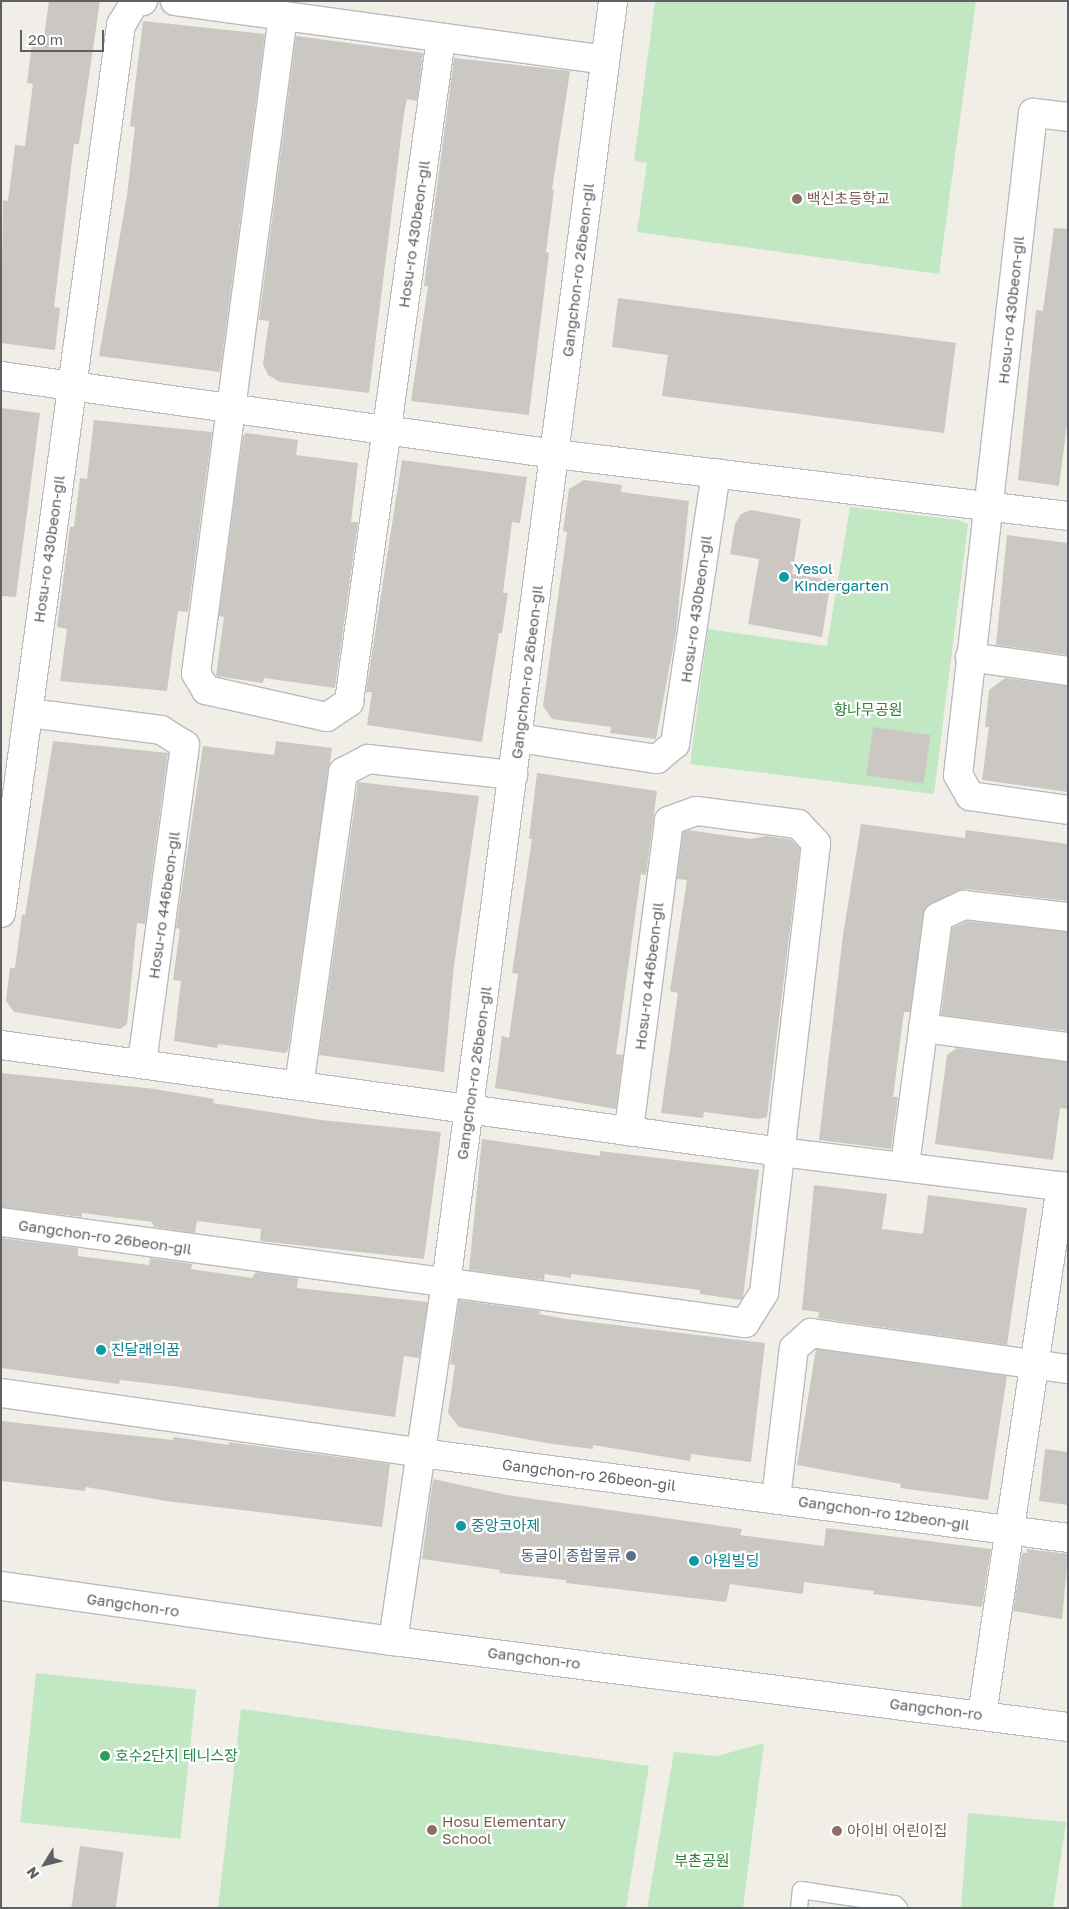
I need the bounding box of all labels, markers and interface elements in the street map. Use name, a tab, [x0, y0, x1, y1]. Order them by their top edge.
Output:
scale bar	[22, 20, 106, 52]
text: 20 m	[28, 30, 63, 48]
street label: Hosu-ro 430beon-gil	[395, 159, 433, 309]
street label: Gangchon-ro 26beon-gil	[558, 182, 598, 358]
place label: 백신초등학교	[807, 190, 890, 208]
marker: 백신초등학교	[791, 193, 803, 205]
street label: Hosu-ro 430beon-gil	[994, 235, 1028, 385]
street label: Hosu-ro 430beon-gil	[30, 474, 68, 624]
street label: Hosu-ro 430beon-gil	[677, 534, 715, 684]
place label: Yesol Kindergarten	[794, 559, 889, 594]
marker: Yesol Kindergarten	[778, 571, 790, 583]
street label: Gangchon-ro 26beon-gil	[507, 584, 547, 760]
park label: 향나무공원	[834, 701, 902, 719]
street label: Hosu-ro 446beon-gil	[145, 830, 183, 980]
street label: Hosu-ro 446beon-gil	[631, 901, 667, 1051]
street label: Gangchon-ro 26beon-gil	[453, 985, 495, 1161]
street label: Gangchon-ro 26beon-gil	[17, 1216, 193, 1258]
place label: 진달래의꿈	[111, 1341, 180, 1359]
marker: 진달래의꿈	[95, 1344, 107, 1356]
street label: Gangchon-ro 26beon-gil	[501, 1455, 677, 1495]
street label: Gangchon-ro 12beon-gil	[797, 1492, 971, 1534]
place label: 중앙코아제	[471, 1517, 540, 1535]
marker: 중앙코아제	[455, 1520, 467, 1532]
place label: 동글이 종합물류	[521, 1547, 621, 1565]
marker: 동글이 종합물류	[625, 1550, 637, 1562]
place label: 아원빌딩	[704, 1552, 759, 1570]
marker: 아원빌딩	[688, 1555, 700, 1567]
street label: Gangchon-ro	[85, 1590, 181, 1620]
street label: Gangchon-ro	[486, 1643, 582, 1673]
street label: Gangchon-ro	[888, 1694, 984, 1724]
place label: 호수2단지 테니스장	[115, 1747, 238, 1765]
marker: 호수2단지 테니스장	[99, 1750, 111, 1762]
place label: Hosu Elementary School	[442, 1812, 566, 1847]
place label: 아이비 어린이집	[847, 1822, 947, 1840]
marker: Hosu Elementary School	[426, 1824, 438, 1836]
marker: 아이비 어린이집	[831, 1825, 843, 1837]
north arrow	[20, 1839, 70, 1889]
park label: 부촌공원	[674, 1852, 730, 1870]
text: N	[22, 1864, 42, 1882]

